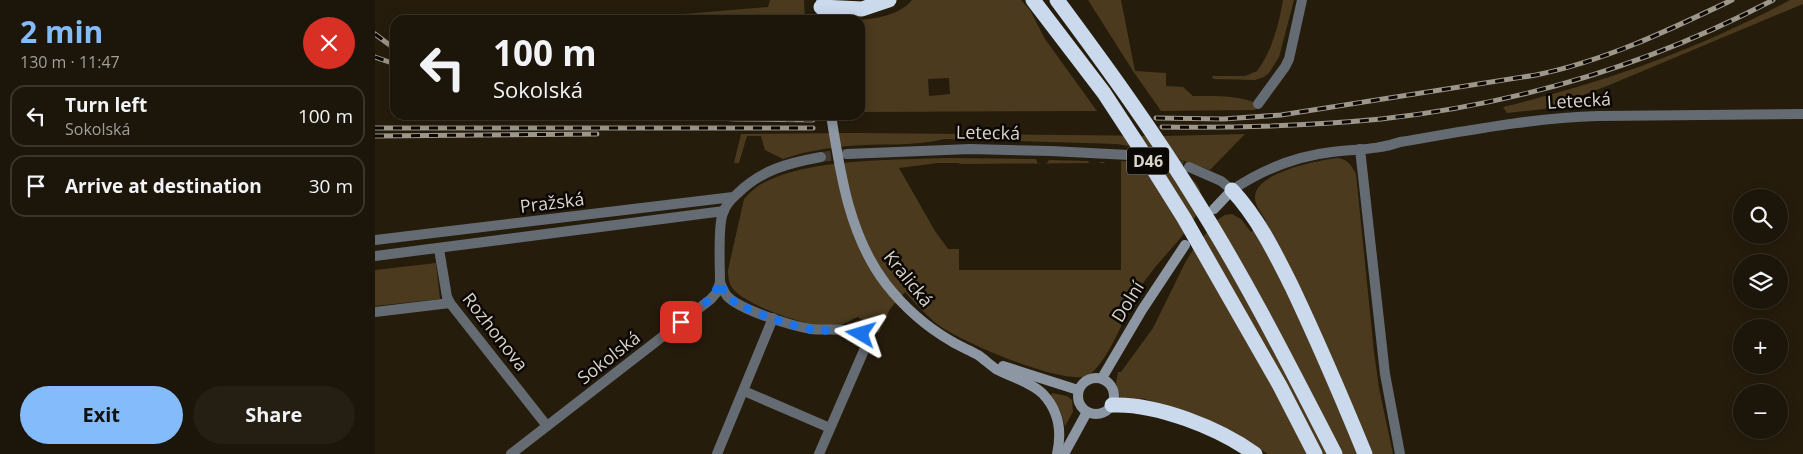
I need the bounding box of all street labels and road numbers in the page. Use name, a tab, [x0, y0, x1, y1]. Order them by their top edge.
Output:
street label: Letecká	[1546, 86, 1612, 114]
street label: Letecká	[956, 119, 1020, 145]
road number: D46	[1127, 148, 1169, 175]
street label: Pražská	[518, 186, 585, 218]
street label: Kralická	[879, 245, 939, 311]
street label: Dolní	[1105, 276, 1149, 326]
street label: Rozhonova	[458, 287, 534, 375]
street label: Sokolská	[572, 325, 645, 389]

